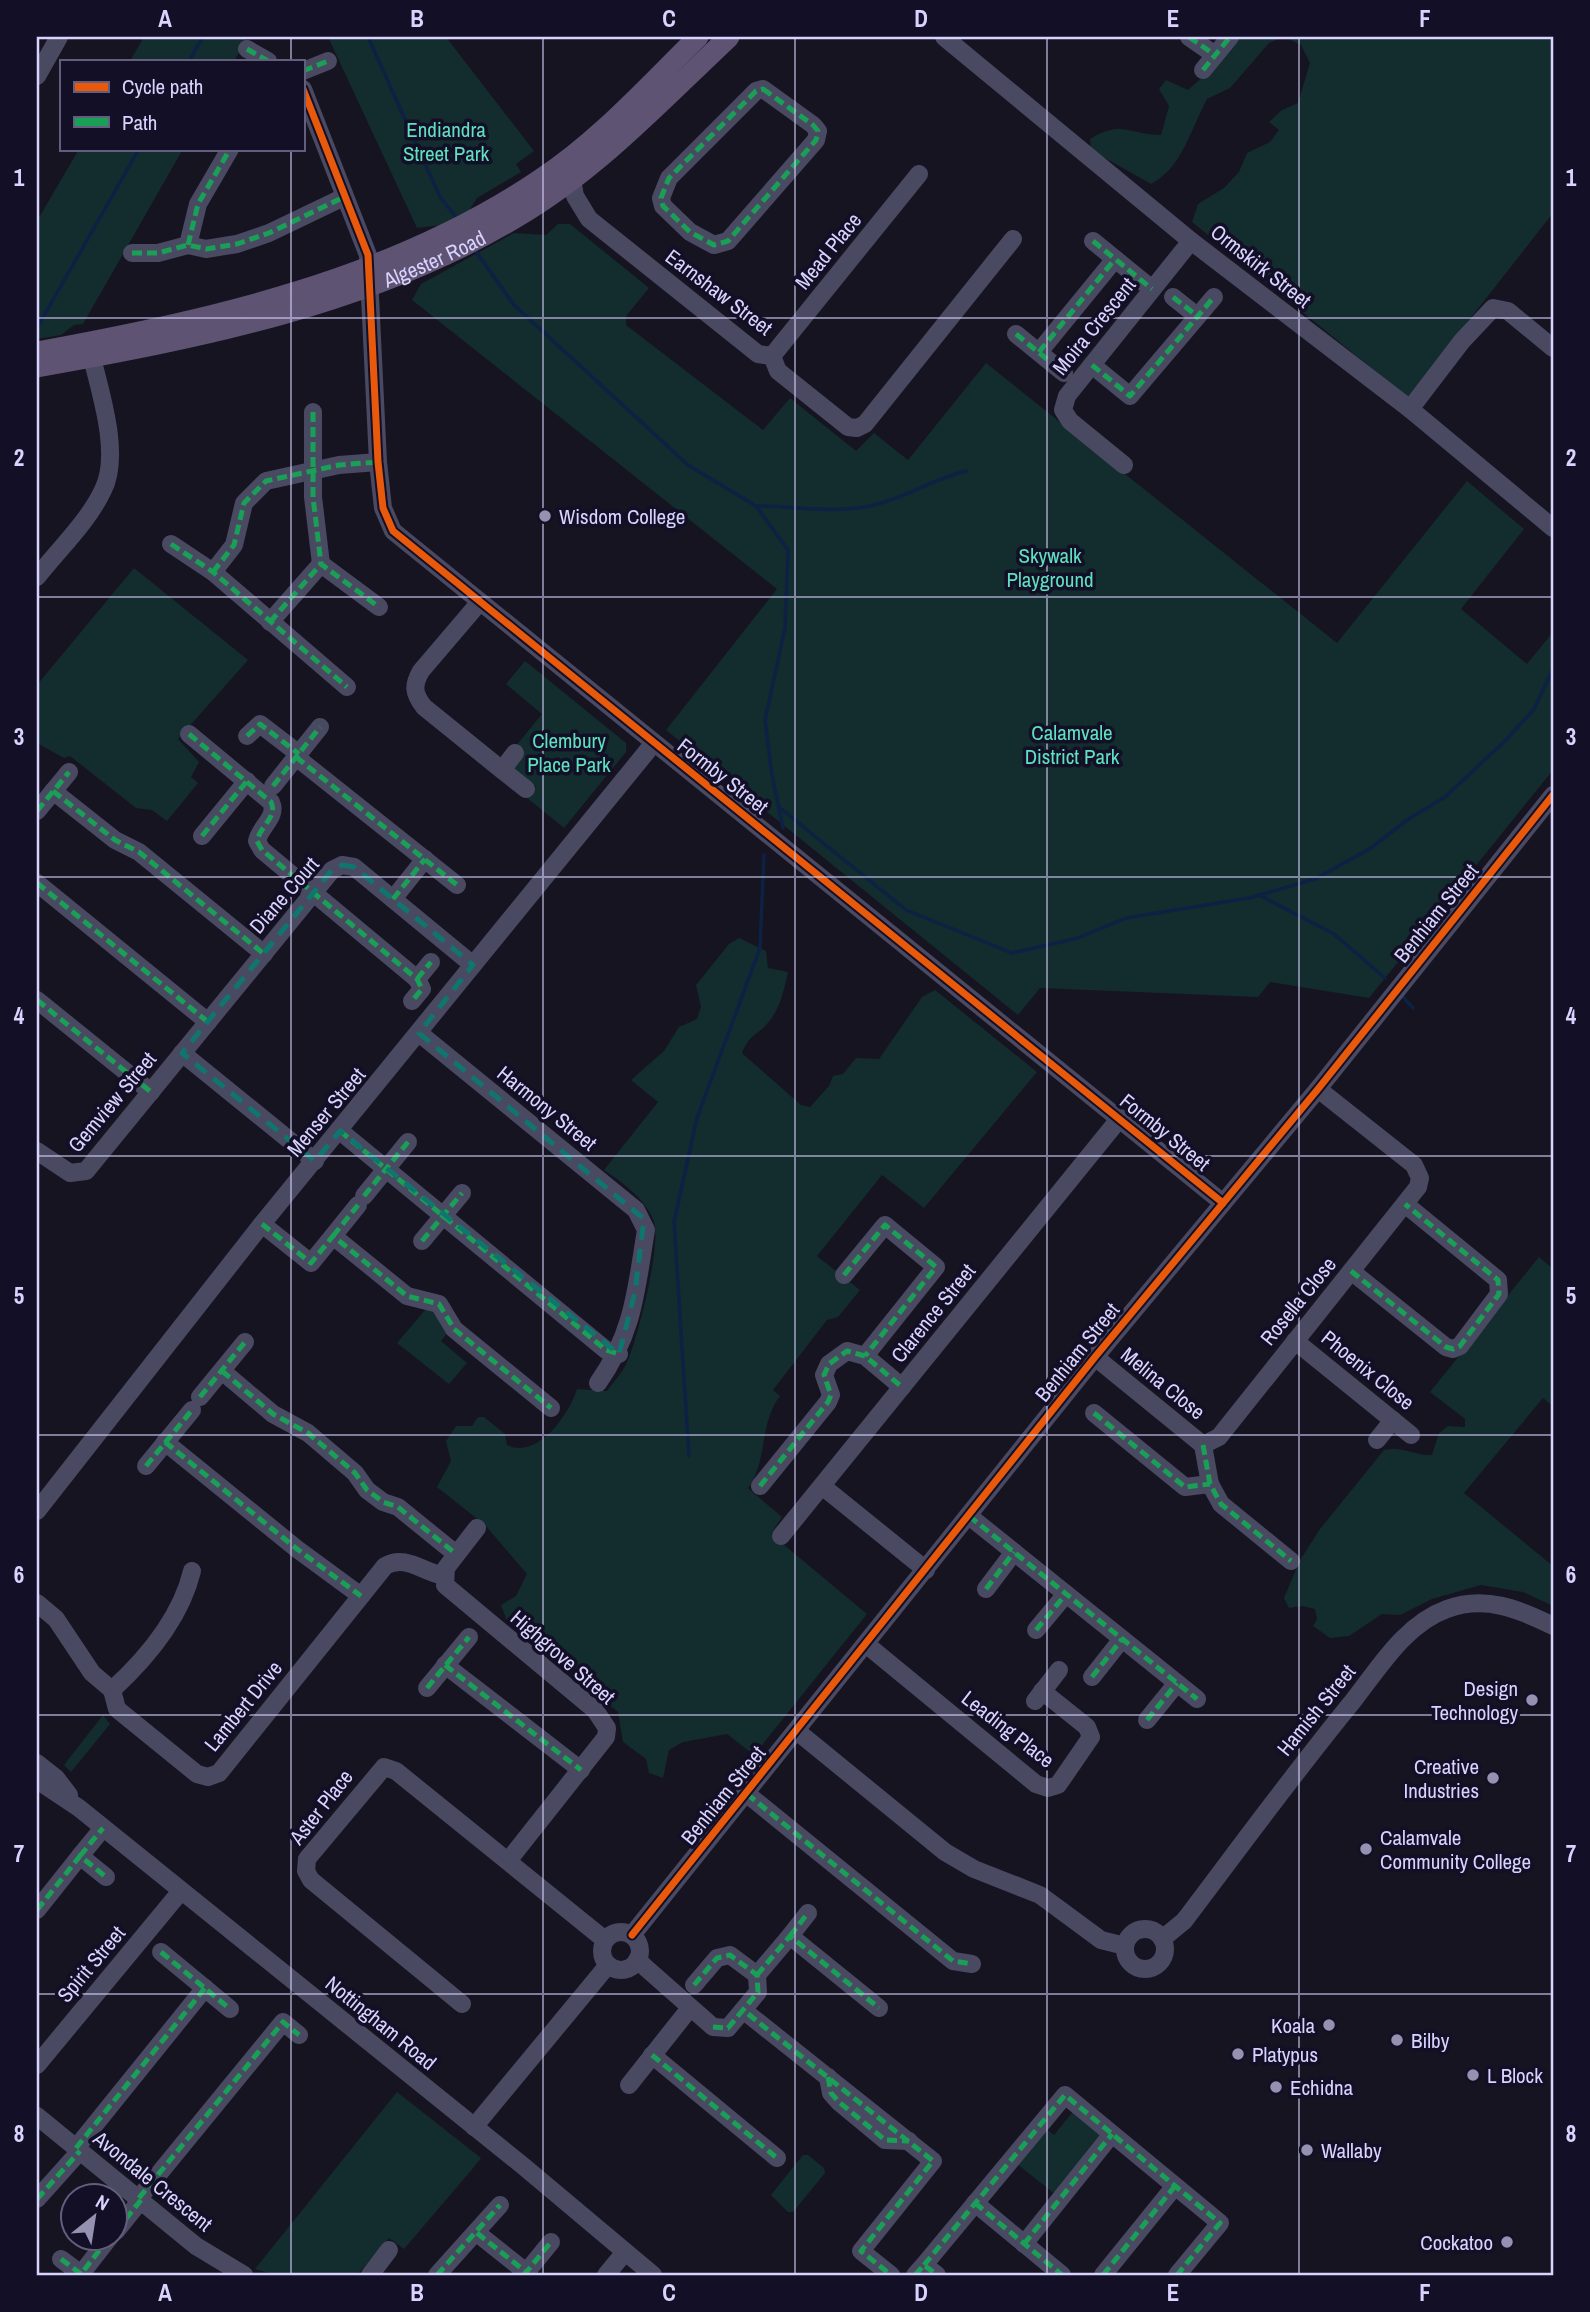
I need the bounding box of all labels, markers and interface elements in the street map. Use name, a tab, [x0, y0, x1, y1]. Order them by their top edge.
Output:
text: A	[158, 3, 172, 34]
text: B	[410, 3, 424, 34]
text: C	[662, 3, 676, 34]
text: D	[914, 3, 928, 34]
text: E	[1167, 3, 1179, 34]
text: F	[1419, 3, 1431, 34]
legend	[60, 60, 304, 150]
text: Cycle path	[122, 72, 203, 101]
text: Path	[122, 108, 157, 137]
park label: Endiandra Street Park	[403, 115, 489, 168]
text: 1	[14, 162, 25, 193]
text: 1	[1566, 162, 1577, 193]
street label: Mead Place	[788, 207, 868, 295]
street label: Ormskirk Street	[1205, 217, 1318, 315]
street label: Algester Road	[378, 223, 490, 295]
street label: Earnshaw Street	[659, 242, 779, 342]
street label: Moira Crescent	[1046, 271, 1142, 381]
text: 2	[14, 442, 24, 473]
text: 2	[1566, 442, 1576, 473]
place label: Wisdom College	[559, 502, 685, 531]
marker: Wisdom College	[537, 508, 553, 524]
park label: Skywalk Playground	[1006, 541, 1094, 594]
park label: Calamvale District Park	[1025, 718, 1120, 771]
text: 3	[14, 721, 24, 752]
text: 3	[1566, 721, 1576, 752]
park label: Clembury Place Park	[527, 726, 611, 779]
street label: Formby Street	[671, 731, 775, 821]
street label: Diane Court	[243, 850, 326, 940]
street label: Benhiam Street	[1387, 857, 1485, 969]
text: 4	[14, 1000, 25, 1031]
text: 4	[1566, 1000, 1577, 1031]
street label: Gemview Street	[61, 1045, 163, 1159]
street label: Harmony Street	[491, 1059, 603, 1157]
street label: Menser Street	[280, 1061, 372, 1163]
street label: Formby Street	[1114, 1087, 1216, 1177]
street label: Rosella Close	[1253, 1251, 1343, 1351]
street label: Clarence Street	[884, 1257, 982, 1369]
text: 5	[14, 1280, 24, 1311]
text: 5	[1566, 1280, 1576, 1311]
street label: Benhiam Street	[1028, 1296, 1126, 1408]
street label: Phoenix Close	[1315, 1323, 1421, 1417]
street label: Melina Close	[1115, 1340, 1211, 1426]
text: 6	[14, 1559, 24, 1590]
text: 6	[1566, 1559, 1576, 1590]
street label: Highgrove Street	[504, 1603, 622, 1711]
street label: Lambert Drive	[197, 1654, 289, 1758]
street label: Hamish Street	[1270, 1658, 1362, 1762]
place label: Design Technology	[1431, 1674, 1518, 1727]
street label: Leading Place	[956, 1684, 1060, 1774]
marker: Design Technology	[1524, 1692, 1540, 1708]
street label: Benhiam Street	[674, 1739, 772, 1851]
place label: Creative Industries	[1403, 1752, 1479, 1805]
street label: Aster Place	[282, 1763, 360, 1851]
marker: Creative Industries	[1485, 1770, 1501, 1786]
place label: Calamvale Community College	[1380, 1823, 1531, 1876]
text: 7	[14, 1838, 24, 1869]
text: 7	[1566, 1838, 1576, 1869]
marker: Calamvale Community College	[1358, 1841, 1374, 1857]
street label: Spirit Street	[50, 1919, 132, 2009]
street label: Nottingham Road	[319, 1969, 443, 2077]
place label: Koala	[1271, 2011, 1315, 2040]
marker: Koala	[1321, 2017, 1337, 2033]
place label: Bilby	[1411, 2026, 1450, 2055]
marker: Bilby	[1389, 2032, 1405, 2048]
place label: Platypus	[1252, 2040, 1318, 2069]
marker: Platypus	[1230, 2046, 1246, 2062]
place label: L Block	[1487, 2061, 1543, 2090]
marker: L Block	[1465, 2067, 1481, 2083]
place label: Echidna	[1290, 2073, 1354, 2102]
marker: Echidna	[1268, 2079, 1284, 2095]
text: 8	[14, 2118, 24, 2149]
text: 8	[1566, 2118, 1576, 2149]
street label: Avondale Crescent	[87, 2123, 219, 2238]
place label: Wallaby	[1321, 2136, 1382, 2165]
marker: Wallaby	[1299, 2142, 1315, 2158]
north arrow	[60, 2182, 130, 2252]
text: N	[91, 2188, 114, 2216]
place label: Cockatoo	[1420, 2228, 1493, 2257]
marker: Cockatoo	[1499, 2234, 1515, 2250]
text: A	[158, 2277, 172, 2308]
text: B	[410, 2277, 424, 2308]
text: C	[662, 2277, 676, 2308]
text: D	[914, 2277, 928, 2308]
text: E	[1167, 2277, 1179, 2308]
text: F	[1419, 2277, 1431, 2308]

